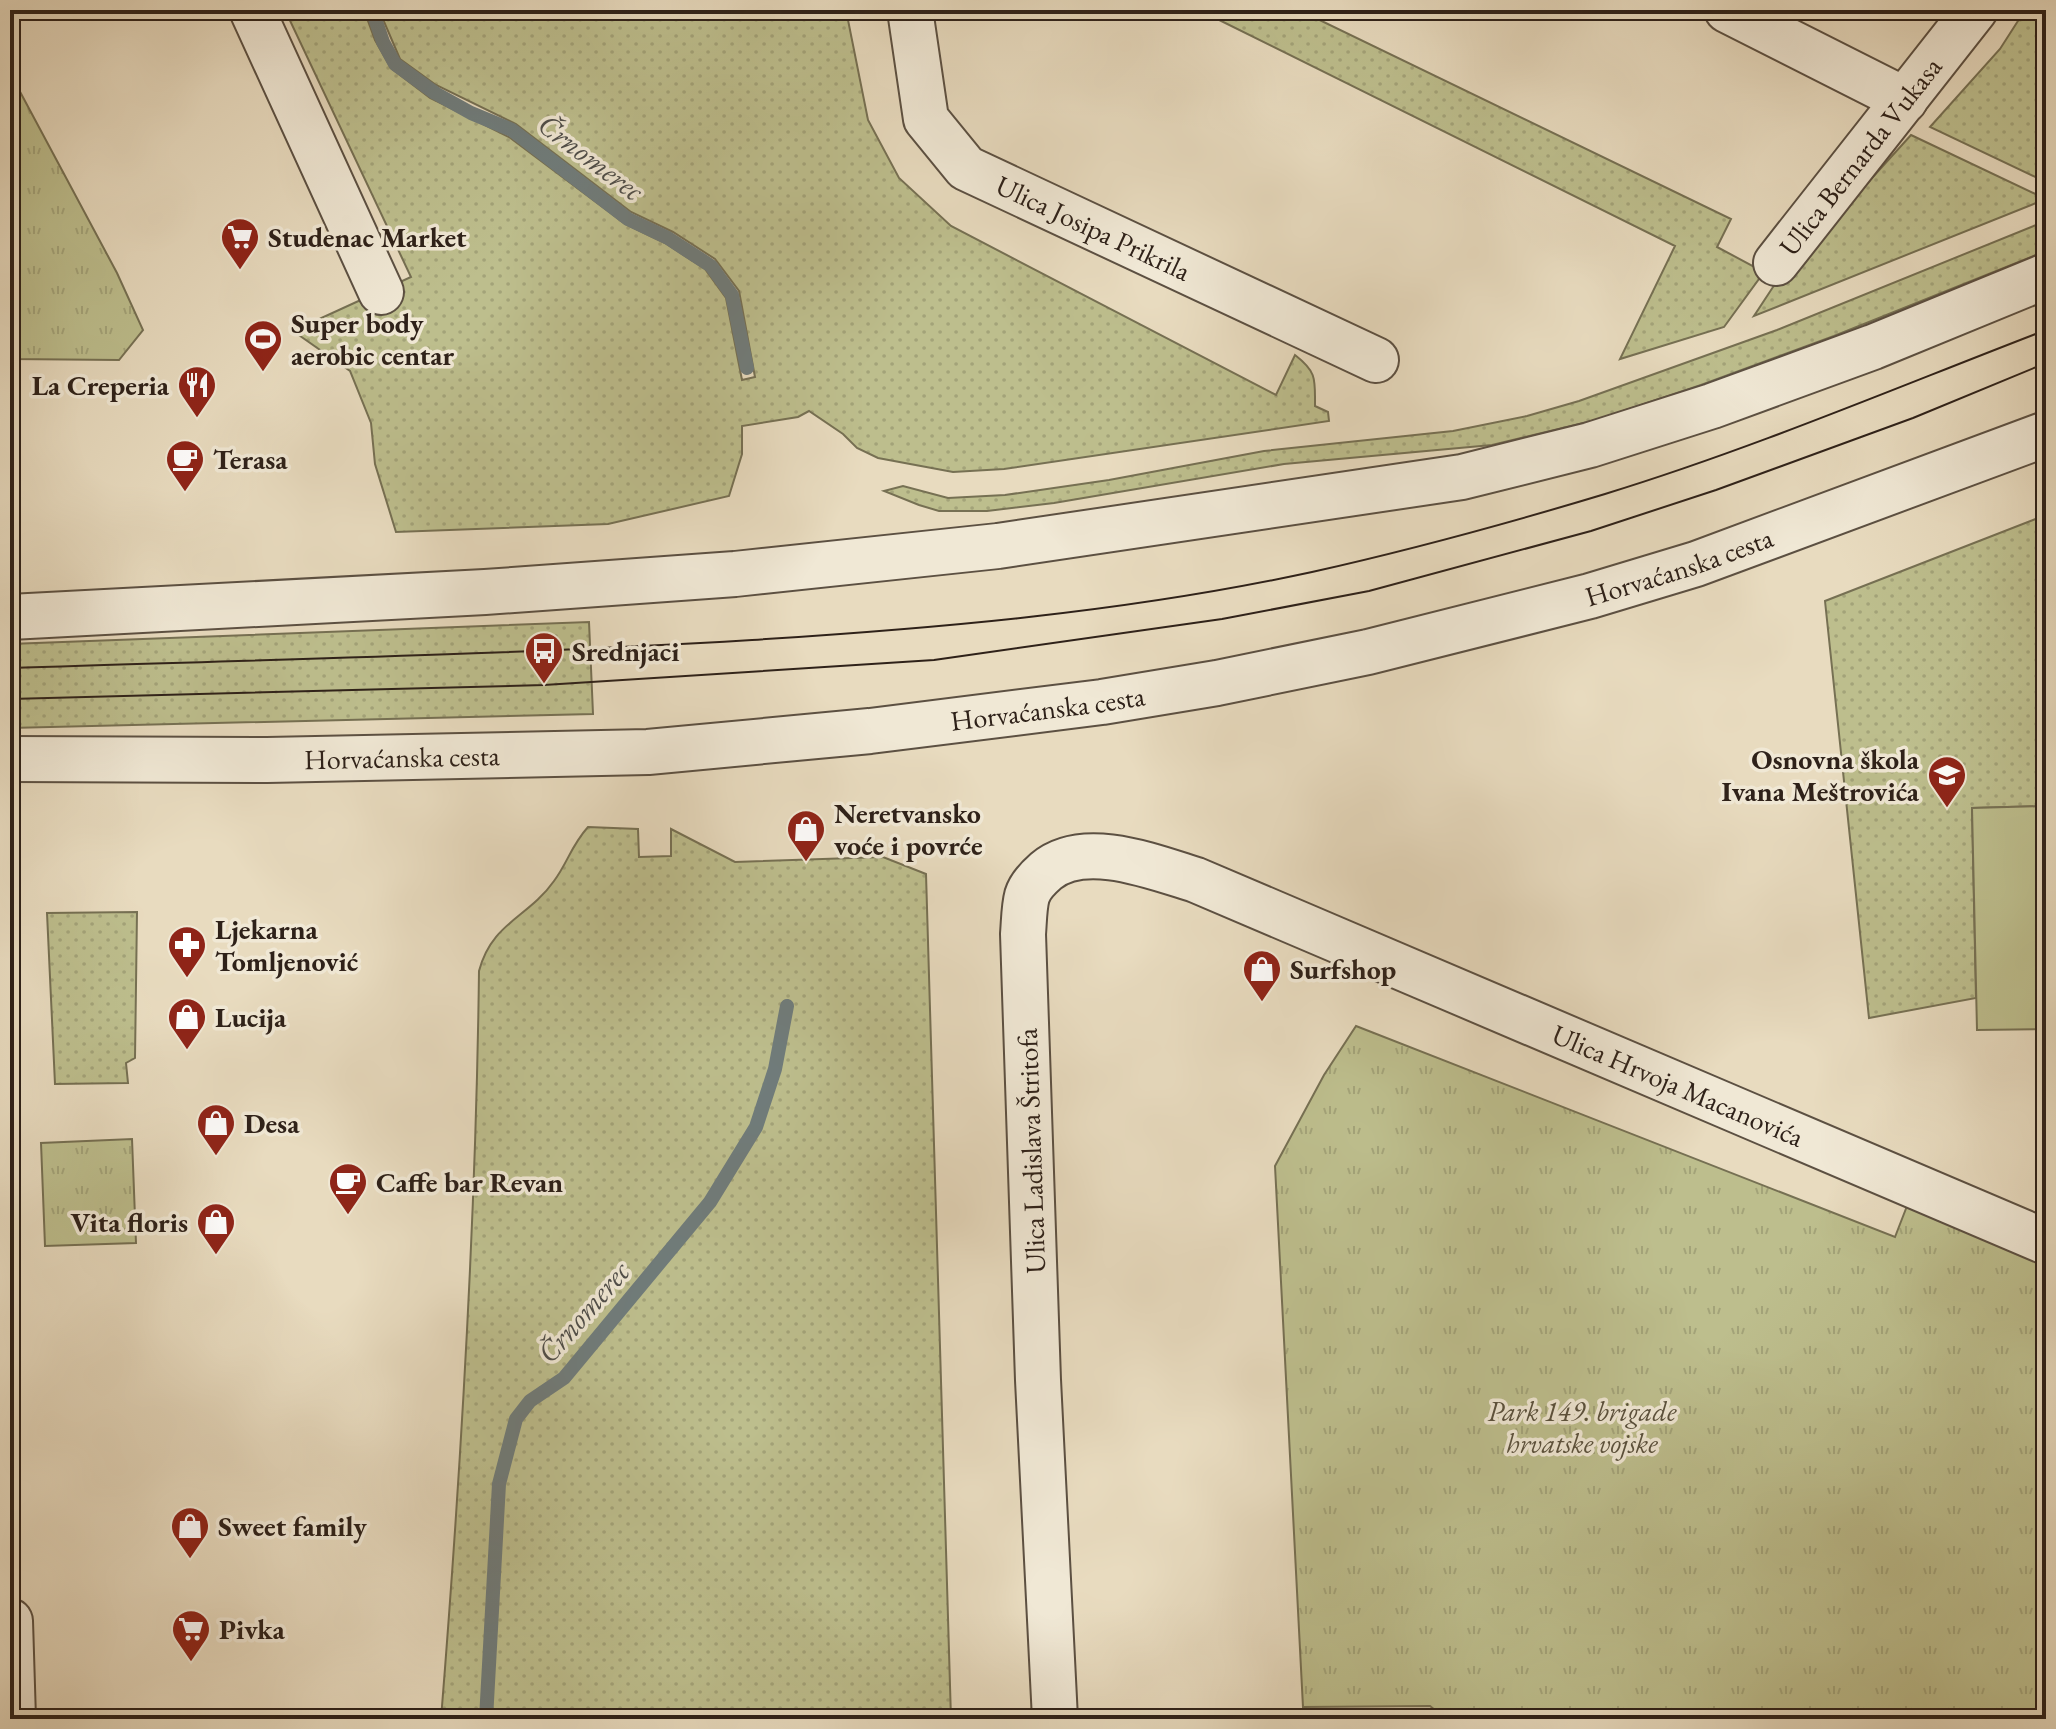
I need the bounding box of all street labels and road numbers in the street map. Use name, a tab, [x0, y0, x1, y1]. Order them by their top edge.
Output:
street label: Ulica Bernarda Vukasa	[1771, 49, 1950, 263]
street label: Ulica Josipa Prikrila	[990, 167, 1197, 289]
street label: Horvaćanska cesta	[1581, 519, 1779, 615]
street label: Horvaćanska cesta	[948, 677, 1148, 739]
street label: Horvaćanska cesta	[304, 737, 501, 777]
street label: Ulica Hrvoja Macanovića	[1547, 1016, 1810, 1155]
street label: Ulica Ladislava Štritofa	[1009, 1027, 1053, 1274]

